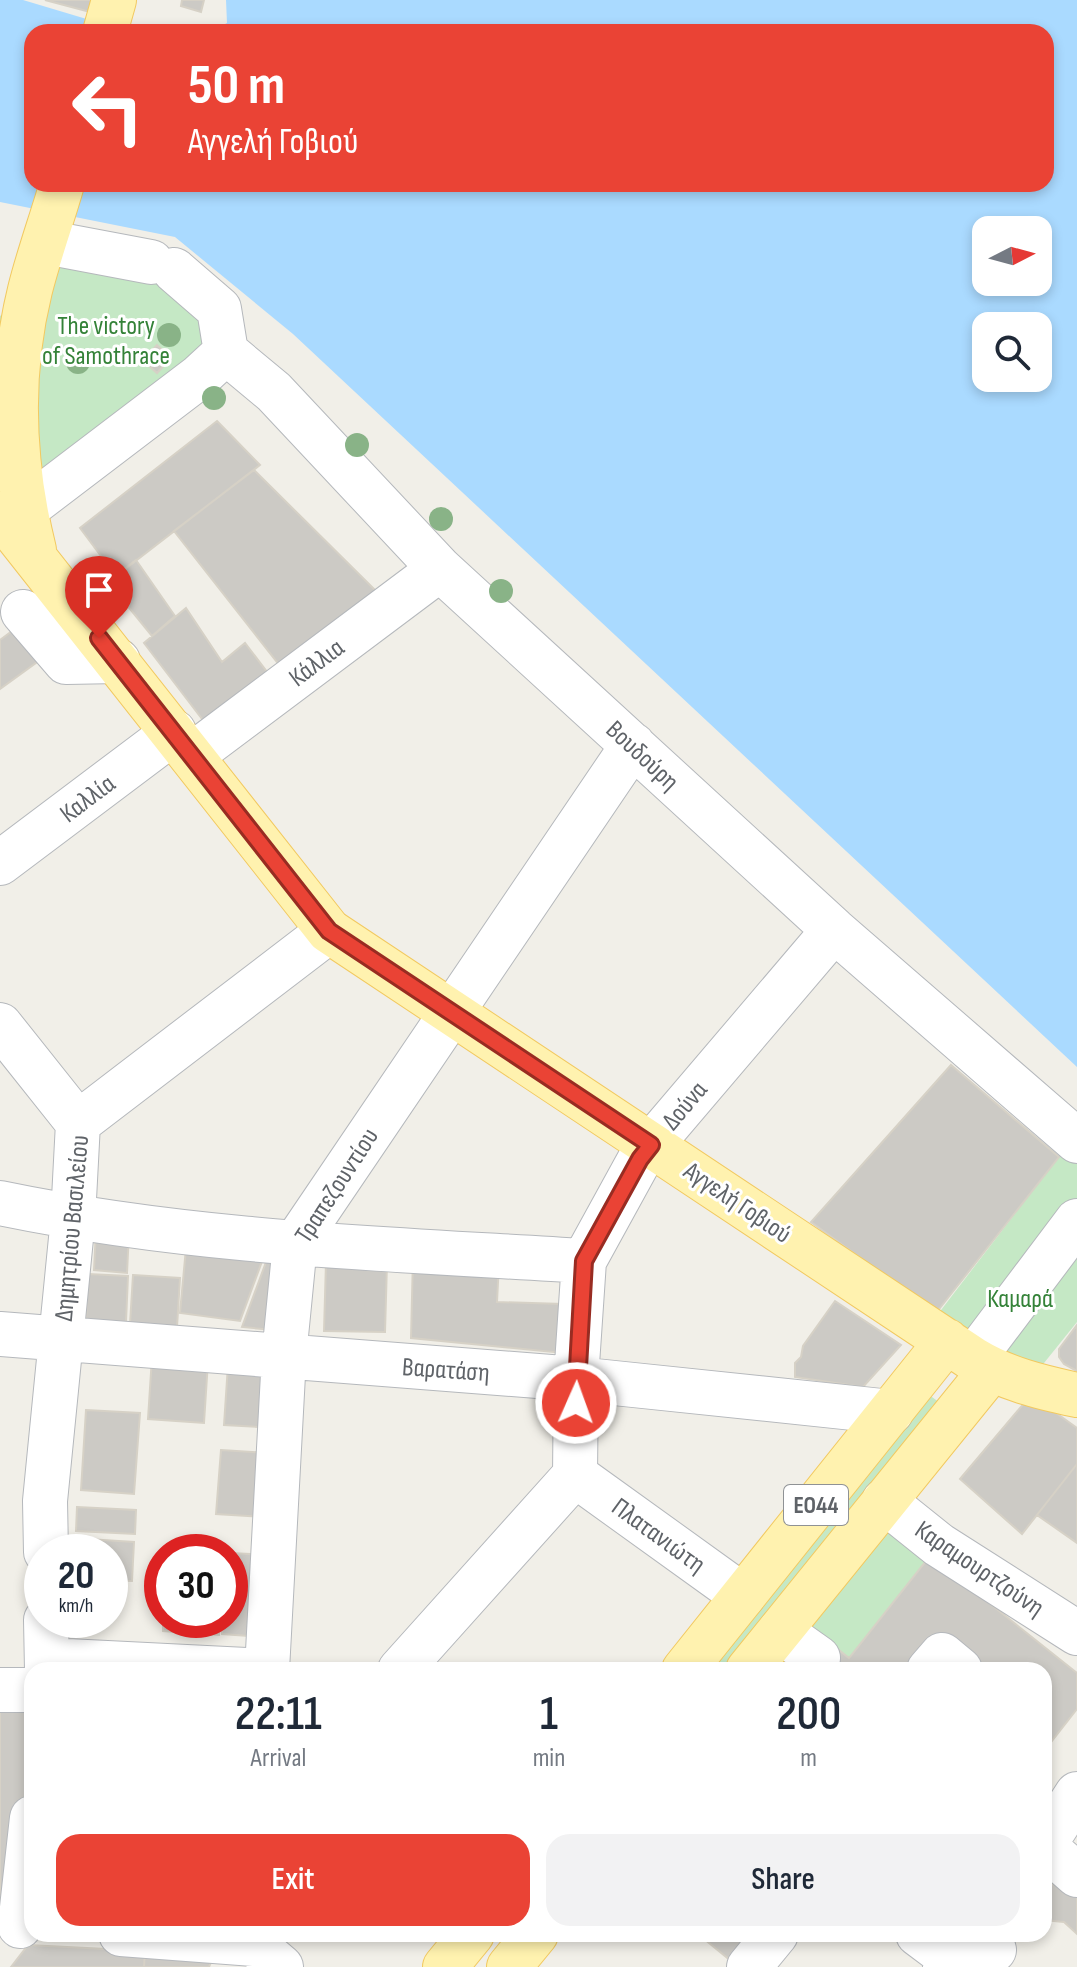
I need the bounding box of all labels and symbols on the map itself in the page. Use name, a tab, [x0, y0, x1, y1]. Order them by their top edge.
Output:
north arrow	[972, 216, 1052, 296]
park label: The victory of Samothrace	[42, 311, 170, 372]
pin	[65, 556, 133, 638]
street label: Κάλλια	[283, 633, 350, 694]
street label: Βουδούρη	[599, 715, 685, 798]
street label: Καλλία	[54, 769, 121, 830]
street label: Δούνα	[656, 1075, 714, 1137]
street label: Τραπεζουντίου	[289, 1123, 386, 1249]
street label: Δημητρίου Βασιλείου	[49, 1134, 96, 1322]
street label: Αγγελή Γοβιού	[677, 1155, 797, 1251]
park label: Καμαρά	[987, 1284, 1053, 1315]
street label: Βαρατάση	[401, 1352, 491, 1389]
position arrow	[534, 1361, 618, 1445]
road number: ΕΟ44	[784, 1485, 848, 1525]
street label: Πλατανιώτη	[605, 1492, 711, 1581]
street label: Καραμουρτζούνη	[909, 1515, 1050, 1624]
speed limit sign: 30	[144, 1534, 248, 1638]

